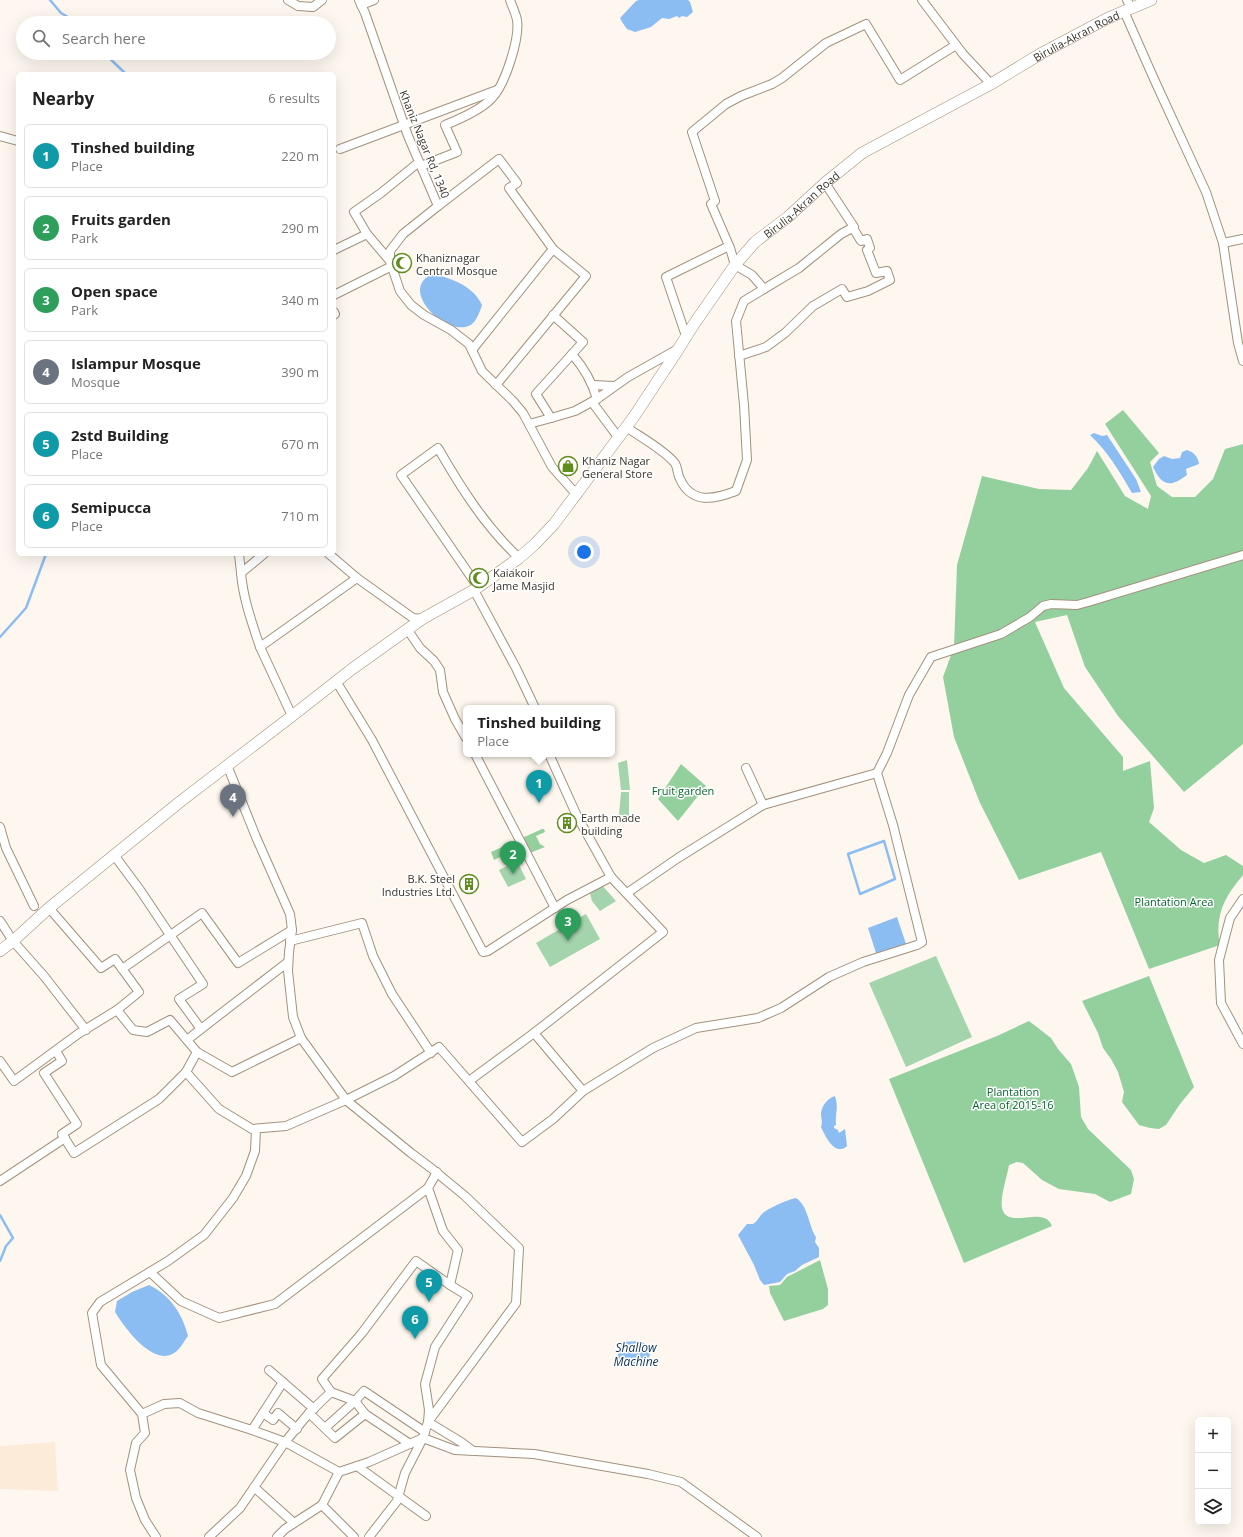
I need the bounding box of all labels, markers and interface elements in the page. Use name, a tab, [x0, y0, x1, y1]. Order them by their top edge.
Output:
street label: Birulia-Akran Road	[1030, 7, 1121, 64]
search box	[16, 16, 336, 60]
icon: search	[30, 27, 52, 49]
text: Search here	[62, 28, 146, 48]
text: Nearby	[32, 87, 94, 110]
street label: Khaniz Nagar Rd, 1340	[396, 88, 454, 200]
text: 6 results	[268, 89, 320, 107]
text: Tinshed building	[71, 137, 195, 157]
text: 1	[42, 147, 50, 165]
text: 220 m	[281, 147, 319, 165]
text: Place	[71, 157, 103, 175]
street label: Birulia-Akran Road	[760, 167, 842, 241]
text: Fruits garden	[71, 209, 171, 229]
text: 2	[42, 219, 50, 237]
text: 290 m	[281, 219, 319, 237]
text: Park	[71, 229, 98, 247]
place label: Khaniznagar Central Mosque	[416, 250, 497, 278]
mosque icon: Khaniznagar Central Mosque	[391, 252, 413, 274]
text: Open space	[71, 281, 158, 301]
text: 3	[42, 291, 50, 309]
text: 340 m	[281, 291, 319, 309]
text: Park	[71, 301, 98, 319]
text: Islampur Mosque	[71, 353, 201, 373]
text: 4	[42, 363, 50, 381]
text: 390 m	[281, 363, 319, 381]
text: Mosque	[71, 373, 120, 391]
text: 2std Building	[71, 425, 168, 445]
text: 5	[42, 435, 50, 453]
text: 670 m	[281, 435, 319, 453]
text: Place	[71, 445, 103, 463]
place label: Khaniz Nagar General Store	[582, 453, 653, 481]
shop icon: Khaniz Nagar General Store	[557, 455, 579, 477]
text: Semipucca	[71, 497, 151, 517]
text: 6	[42, 507, 50, 525]
text: 710 m	[281, 507, 319, 525]
text: Place	[71, 517, 103, 535]
your location	[574, 542, 594, 562]
place label: Kaiakoir Jame Masjid	[492, 565, 555, 593]
mosque icon: Kaiakoir Jame Masjid	[468, 567, 490, 589]
popup	[463, 705, 615, 757]
text: Tinshed building	[477, 712, 601, 732]
text: Place	[477, 732, 509, 750]
pin: 1	[526, 770, 552, 803]
park label: Fruit garden	[652, 783, 714, 798]
pin: 4	[220, 784, 246, 817]
place label: Earth made building	[581, 810, 640, 838]
building icon: Earth made building	[556, 812, 578, 834]
pin: 2	[500, 841, 526, 874]
place label: B.K. Steel Industries Ltd.	[382, 871, 455, 899]
building icon: B.K. Steel Industries Ltd.	[458, 873, 480, 895]
park label: Plantation Area	[1135, 894, 1213, 909]
pin: 3	[555, 908, 581, 941]
park label: Plantation Area of 2015-16	[972, 1084, 1054, 1112]
pin: 5	[416, 1269, 442, 1302]
pin: 6	[402, 1306, 428, 1339]
water label: Shallow Machine	[613, 1339, 659, 1370]
map controls	[1195, 1417, 1231, 1525]
button: +	[1195, 1417, 1231, 1453]
button: −	[1195, 1453, 1231, 1489]
button: layers	[1195, 1489, 1231, 1525]

